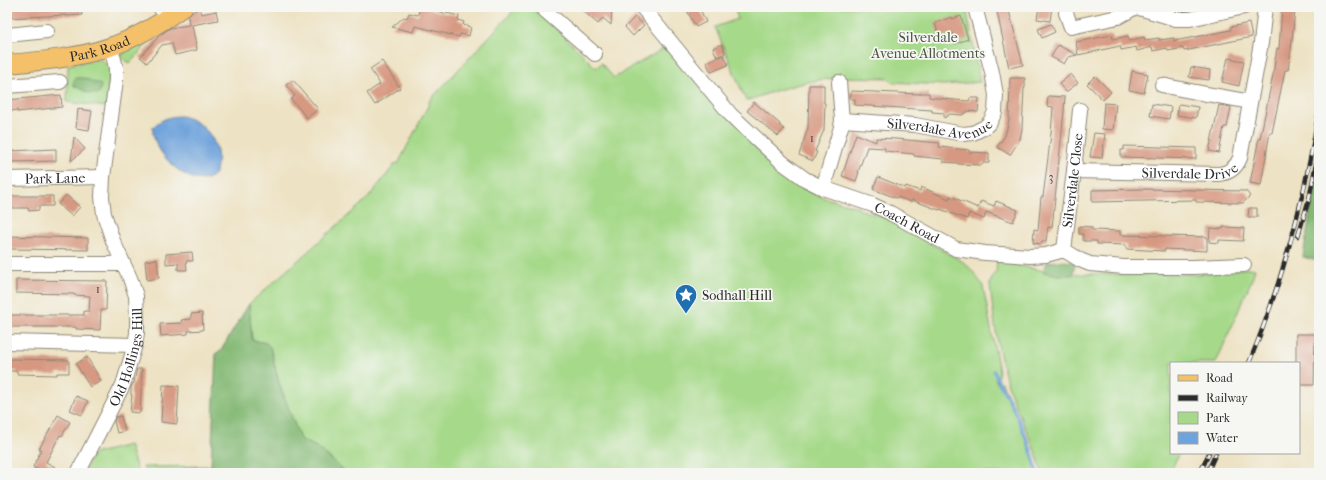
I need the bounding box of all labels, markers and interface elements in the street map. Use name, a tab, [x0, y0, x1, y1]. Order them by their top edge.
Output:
park label: Silverdale Avenue Allotments	[870, 29, 985, 62]
street label: Park Road	[68, 32, 133, 66]
street label: Silverdale Avenue	[886, 115, 997, 143]
house number: 1	[810, 131, 814, 145]
street label: Silverdale Close	[1059, 133, 1087, 229]
street label: Silverdale Drive	[1142, 160, 1242, 183]
street label: Park Lane	[24, 169, 86, 188]
house number: 3	[1049, 170, 1054, 184]
street label: Coach Road	[871, 199, 942, 247]
house number: 1	[96, 282, 100, 296]
place icon: Sodhall Hill	[673, 282, 699, 315]
place label: Sodhall Hill	[702, 287, 772, 304]
street label: Old Hollings Hill	[105, 307, 146, 410]
legend	[1170, 362, 1300, 454]
text: Road	[1206, 371, 1233, 385]
text: Railway	[1206, 391, 1248, 405]
text: Park	[1206, 411, 1231, 425]
text: Water	[1205, 431, 1239, 445]

